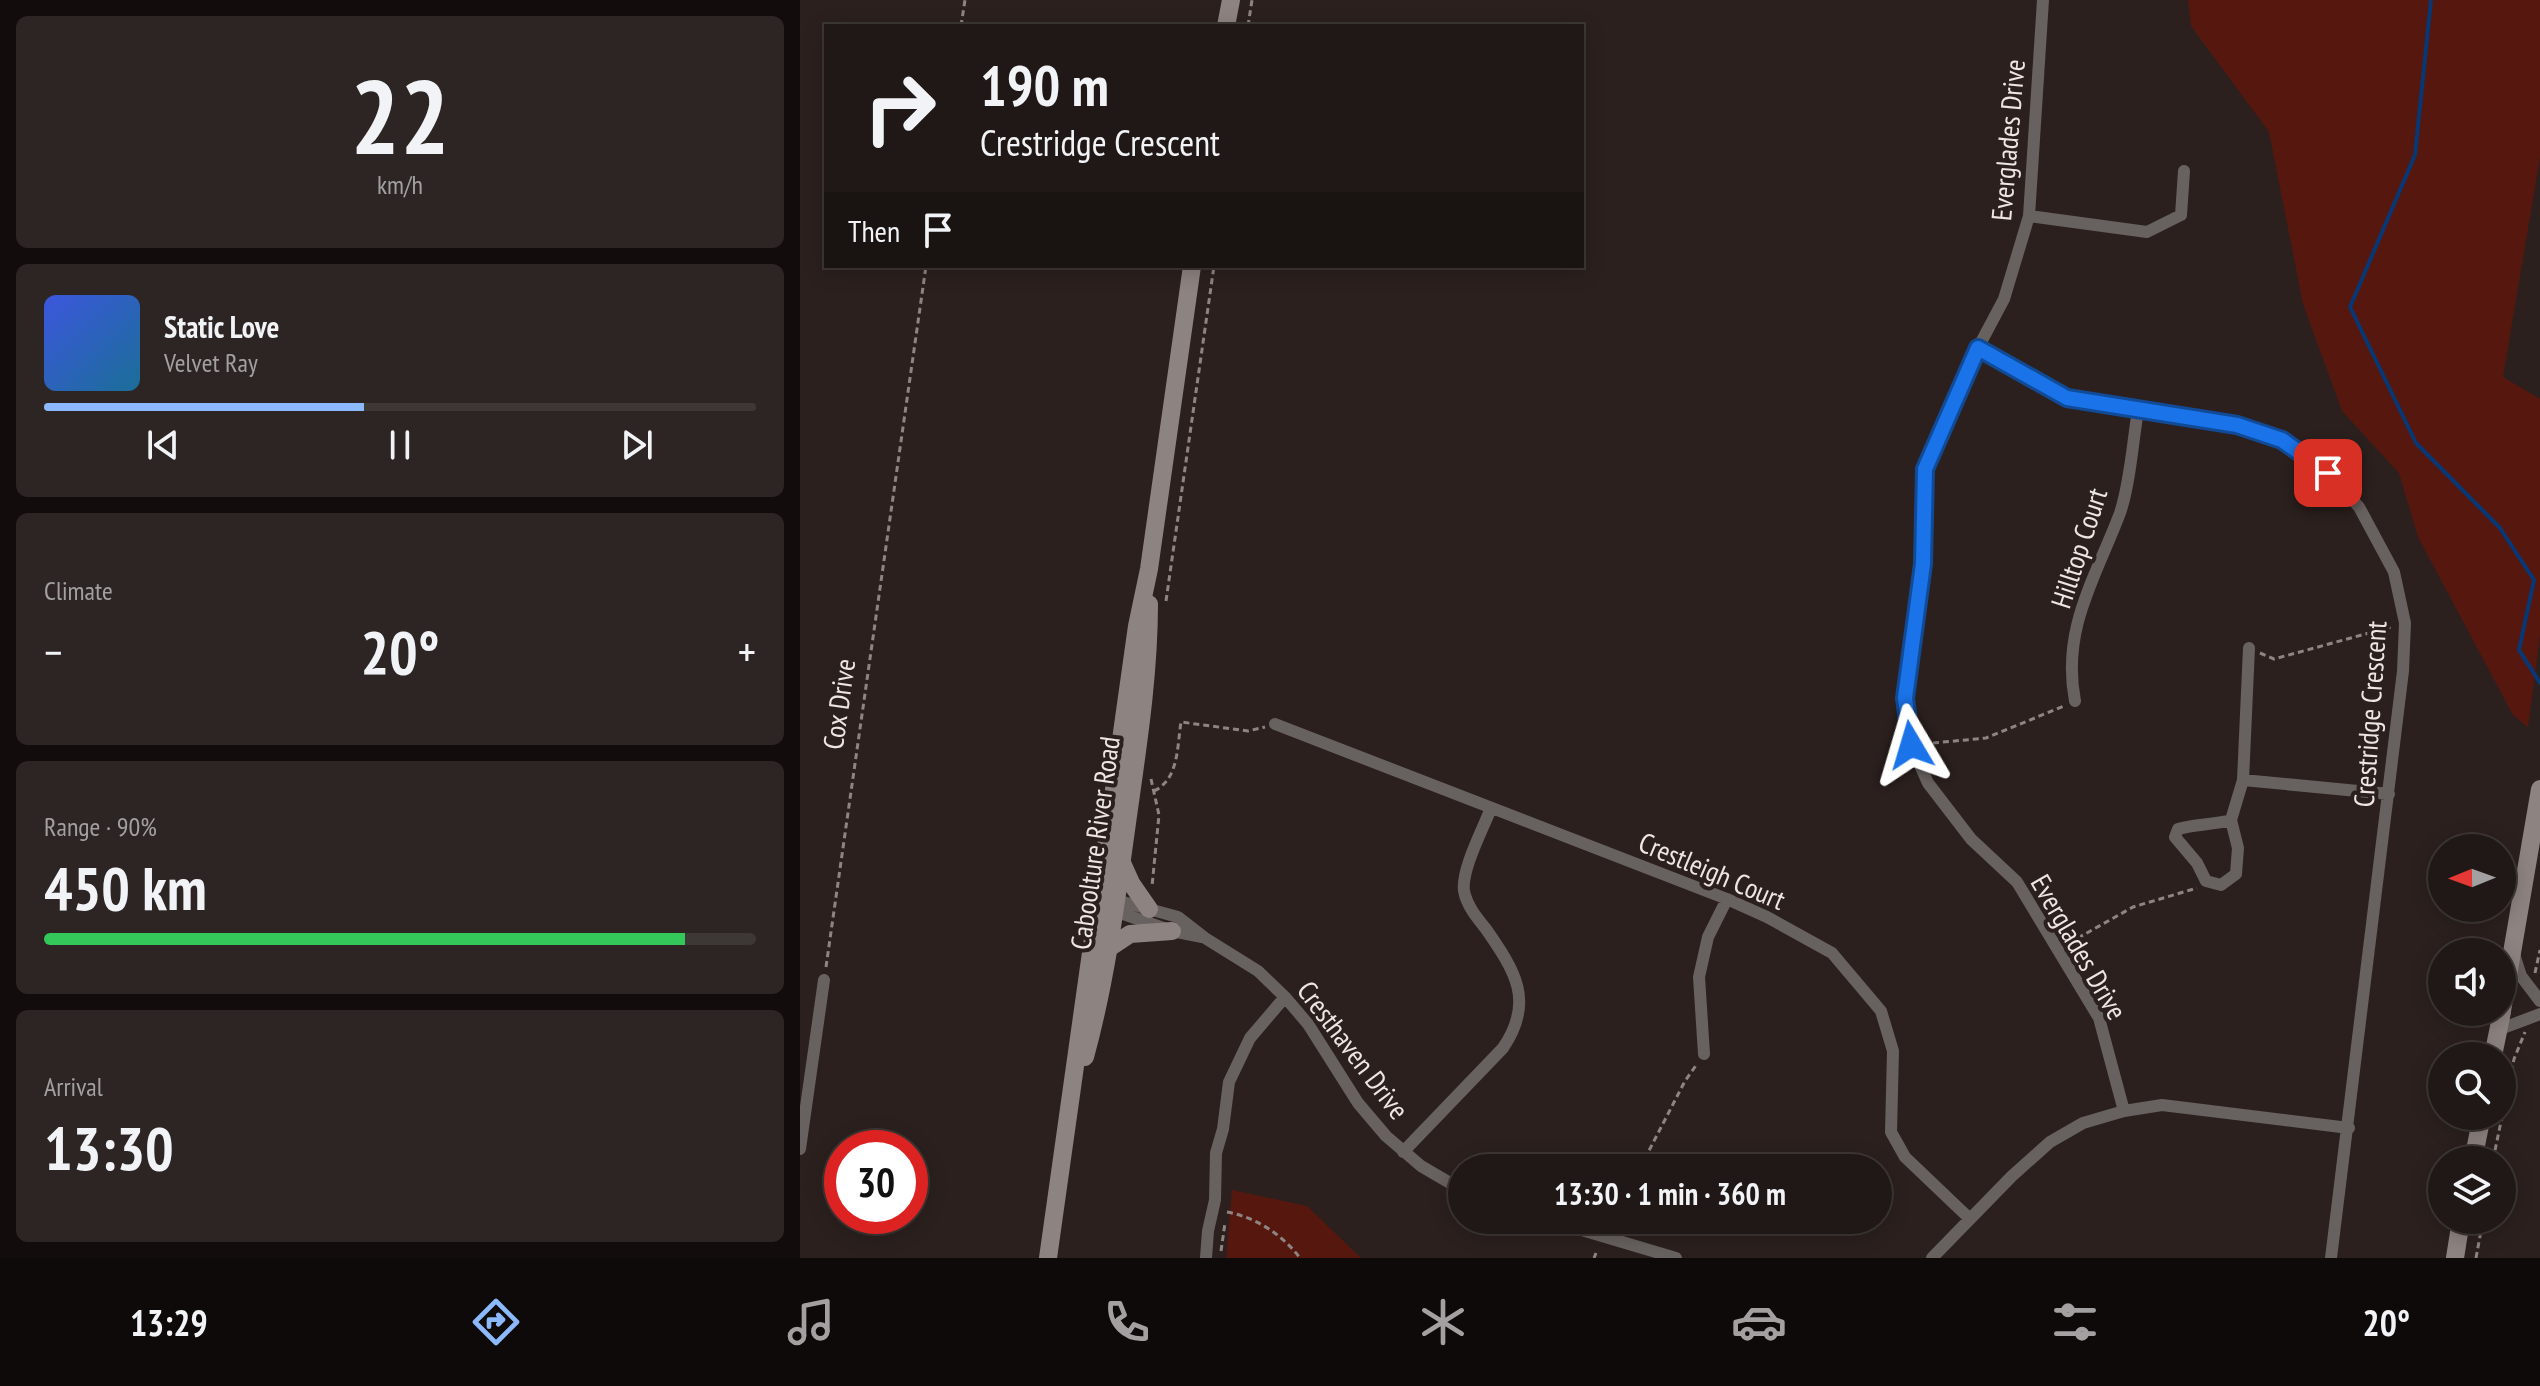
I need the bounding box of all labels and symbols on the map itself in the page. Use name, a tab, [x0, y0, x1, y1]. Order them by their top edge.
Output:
street label: Everglades Drive	[1982, 58, 2033, 222]
pin	[2294, 439, 2362, 507]
street label: Hilltop Court	[2042, 483, 2115, 613]
street label: Crestridge Crescent	[2345, 619, 2394, 808]
street label: Cox Drive	[814, 656, 863, 752]
position arrow	[1869, 703, 1953, 787]
street label: Caboolture River Road	[1061, 734, 1128, 952]
street label: Crestleigh Court	[1633, 823, 1791, 918]
north arrow	[2428, 834, 2516, 922]
street label: Everglades Drive	[2023, 867, 2136, 1026]
street label: Cresthaven Drive	[1289, 973, 1417, 1126]
speed limit sign: 30	[824, 1130, 928, 1234]

